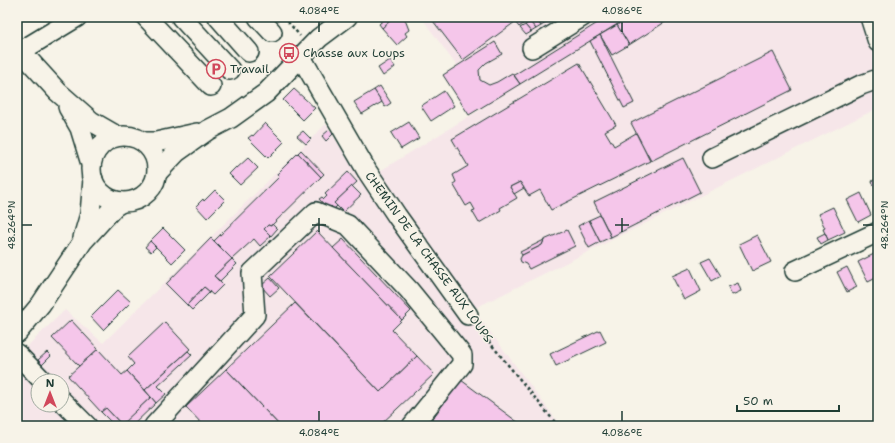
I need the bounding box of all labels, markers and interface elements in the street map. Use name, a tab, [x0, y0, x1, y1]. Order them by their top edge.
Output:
text: 4.084°E	[299, 4, 339, 17]
text: 4.086°E	[602, 4, 642, 17]
bus stop icon: Chasse aux Loups	[278, 42, 300, 64]
place label: Chasse aux Loups	[303, 45, 405, 61]
parking icon: Travail	[205, 58, 227, 80]
place label: Travail	[230, 61, 269, 77]
street label: CHEMIN DE LA CHASSE AUX LOUPS	[362, 168, 497, 346]
text: 48.264°N	[5, 201, 18, 249]
text: 48.264°N	[878, 201, 891, 249]
north arrow	[30, 373, 70, 413]
text: N	[46, 376, 55, 391]
scale bar	[737, 387, 839, 413]
text: 50 m	[743, 393, 773, 409]
text: 4.084°E	[299, 426, 339, 439]
text: 4.086°E	[602, 426, 642, 439]

